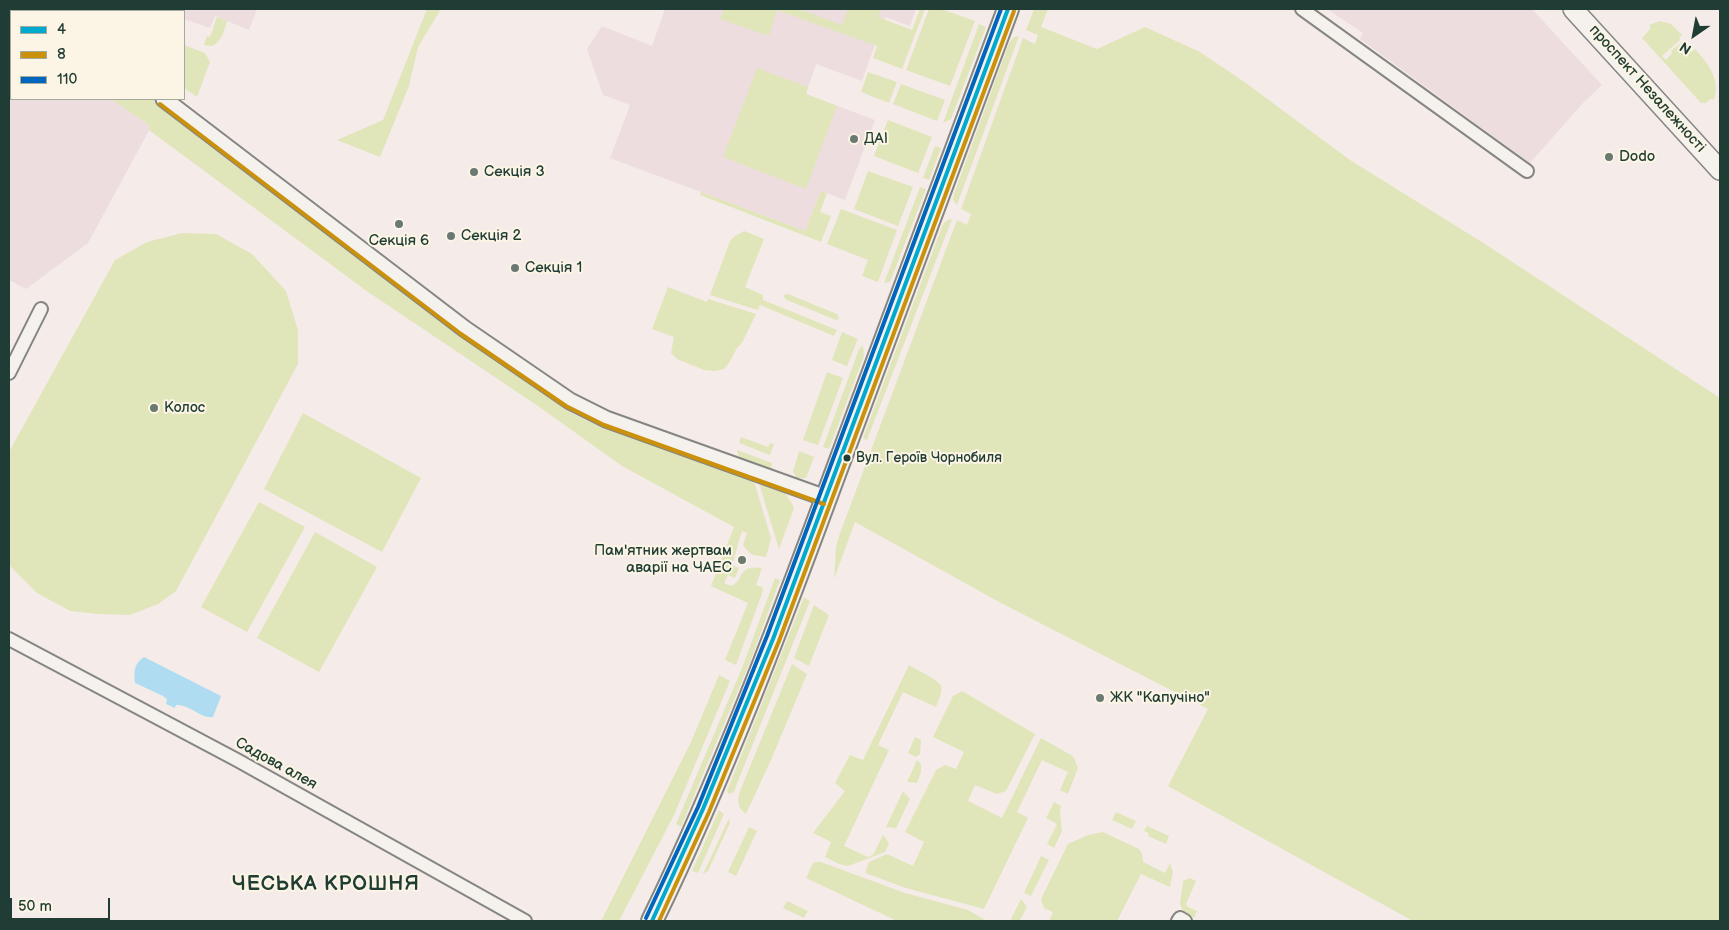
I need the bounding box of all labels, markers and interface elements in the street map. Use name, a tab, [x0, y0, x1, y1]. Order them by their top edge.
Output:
legend	[10, 10, 185, 100]
north arrow	[1669, 10, 1719, 60]
text: 4	[57, 20, 66, 39]
street label: проспект Незалежності	[1585, 21, 1709, 157]
text: N	[1677, 38, 1695, 58]
text: 8	[57, 45, 66, 64]
text: 110	[57, 70, 77, 89]
place label: ДАІ	[864, 130, 888, 148]
marker: ДАІ	[848, 133, 860, 145]
place label: Dodo	[1619, 148, 1655, 166]
marker: Dodo	[1603, 151, 1615, 163]
place label: Секція 3	[484, 163, 545, 181]
marker: Секція 3	[468, 166, 480, 178]
marker: Секція 6	[393, 218, 405, 230]
place label: Секція 2	[461, 227, 521, 245]
marker: Секція 2	[445, 230, 457, 242]
place label: Секція 6	[369, 232, 429, 250]
place label: Секція 1	[525, 259, 582, 277]
marker: Секція 1	[509, 262, 521, 274]
place label: Колос	[164, 399, 205, 417]
marker: Колос	[148, 402, 160, 414]
place label: Вул. Героїв Чорнобиля	[856, 450, 1002, 466]
marker: Вул. Героїв Чорнобиля	[842, 453, 852, 463]
place label: Пам'ятник жертвам аварії на ЧАЕС	[594, 542, 732, 577]
marker: Пам'ятник жертвам аварії на ЧАЕС	[736, 554, 748, 566]
place label: ЖК "Капучіно"	[1110, 689, 1210, 707]
marker: ЖК "Капучіно"	[1094, 692, 1106, 704]
street label: Садова алея	[232, 734, 320, 794]
district label: ЧЕСЬКА КРОШНЯ	[230, 873, 422, 897]
scale bar	[12, 888, 112, 920]
text: 50 m	[18, 897, 52, 916]

